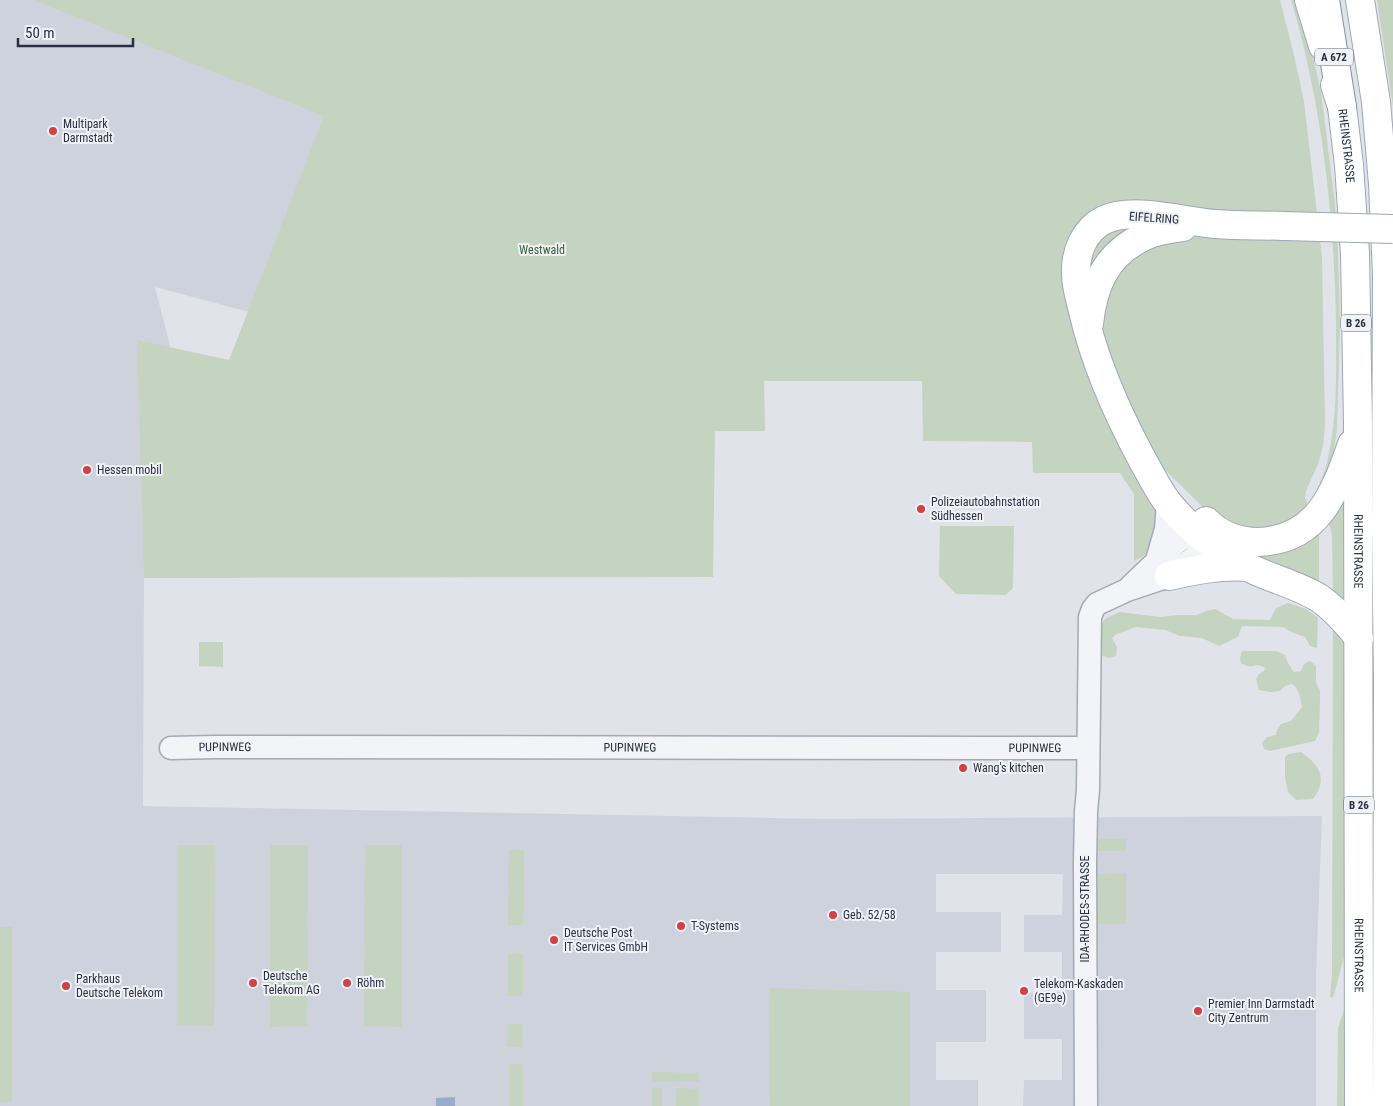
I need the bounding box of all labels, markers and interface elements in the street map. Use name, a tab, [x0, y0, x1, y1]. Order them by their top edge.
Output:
scale bar	[18, 15, 132, 47]
text: 50 m	[25, 24, 55, 42]
road number: A 672	[1315, 48, 1353, 66]
street label: RHEINSTRASSE	[1335, 108, 1357, 183]
place label: Multipark Darmstadt	[63, 117, 113, 145]
marker: Multipark Darmstadt	[47, 125, 59, 137]
street label: EIFELRING	[1128, 209, 1180, 227]
park label: Westwald	[519, 243, 565, 257]
road number: B 26	[1341, 314, 1371, 332]
place label: Hessen mobil	[97, 463, 162, 477]
marker: Hessen mobil	[81, 464, 93, 476]
place label: Polizeiautobahnstation Südhessen	[931, 495, 1040, 523]
marker: Polizeiautobahnstation Südhessen	[915, 503, 927, 515]
street label: RHEINSTRASSE	[1351, 514, 1365, 589]
street label: PUPINWEG	[198, 740, 251, 754]
street label: PUPINWEG	[604, 740, 656, 755]
street label: PUPINWEG	[1009, 741, 1061, 755]
place label: Wang's kitchen	[973, 761, 1044, 775]
marker: Wang's kitchen	[957, 762, 969, 774]
road number: B 26	[1344, 796, 1374, 814]
street label: IDA-RHODES-STRASSE	[1078, 856, 1092, 962]
place label: Geb. 52/58	[843, 908, 896, 922]
marker: Geb. 52/58	[827, 909, 839, 921]
street label: RHEINSTRASSE	[1352, 918, 1366, 993]
place label: T-Systems	[691, 919, 739, 933]
marker: T-Systems	[675, 920, 687, 932]
place label: Deutsche Post IT Services GmbH	[564, 926, 648, 954]
marker: Deutsche Post IT Services GmbH	[548, 934, 560, 946]
place label: Deutsche Telekom AG	[263, 969, 320, 997]
place label: Parkhaus Deutsche Telekom	[76, 972, 163, 1000]
place label: Röhm	[357, 976, 384, 990]
marker: Deutsche Telekom AG	[247, 977, 259, 989]
marker: Röhm	[341, 977, 353, 989]
place label: Telekom-Kaskaden (GE9e)	[1034, 977, 1124, 1005]
marker: Parkhaus Deutsche Telekom	[60, 980, 72, 992]
marker: Telekom-Kaskaden (GE9e)	[1018, 985, 1030, 997]
place label: Premier Inn Darmstadt City Zentrum	[1208, 997, 1315, 1025]
marker: Premier Inn Darmstadt City Zentrum	[1192, 1005, 1204, 1017]

